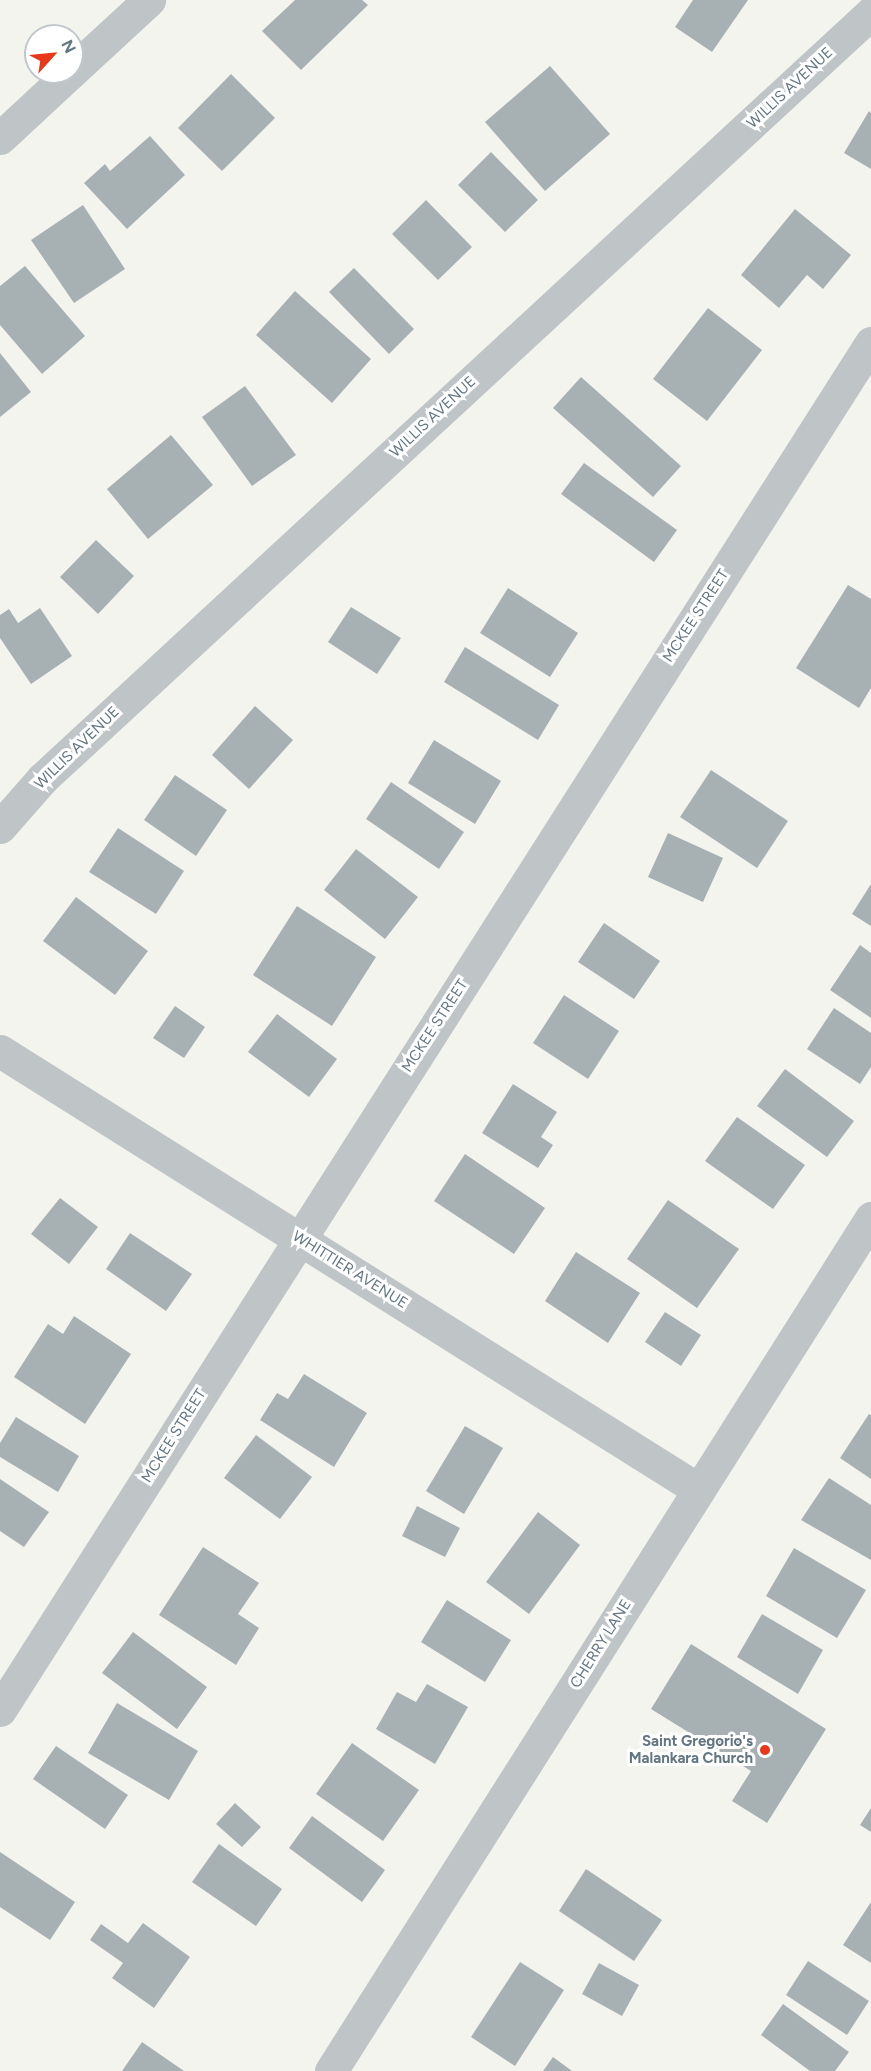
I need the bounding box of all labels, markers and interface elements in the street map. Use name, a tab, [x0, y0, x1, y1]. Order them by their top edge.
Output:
north arrow	[24, 24, 84, 84]
text: N	[57, 37, 80, 56]
street label: WILLIS AVENUE	[743, 44, 837, 132]
street label: WILLIS AVENUE	[386, 373, 480, 461]
street label: MCKEE STREET	[659, 566, 733, 666]
street label: WILLIS AVENUE	[31, 703, 123, 793]
street label: MCKEE STREET	[398, 976, 472, 1076]
street label: WHITTIER AVENUE	[289, 1227, 411, 1313]
street label: MCKEE STREET	[138, 1386, 210, 1486]
street label: CHERRY LANE	[567, 1596, 635, 1692]
place label: Saint Gregorio's Malankara Church	[629, 1732, 753, 1767]
marker: Saint Gregorio's Malankara Church	[758, 1743, 772, 1757]

